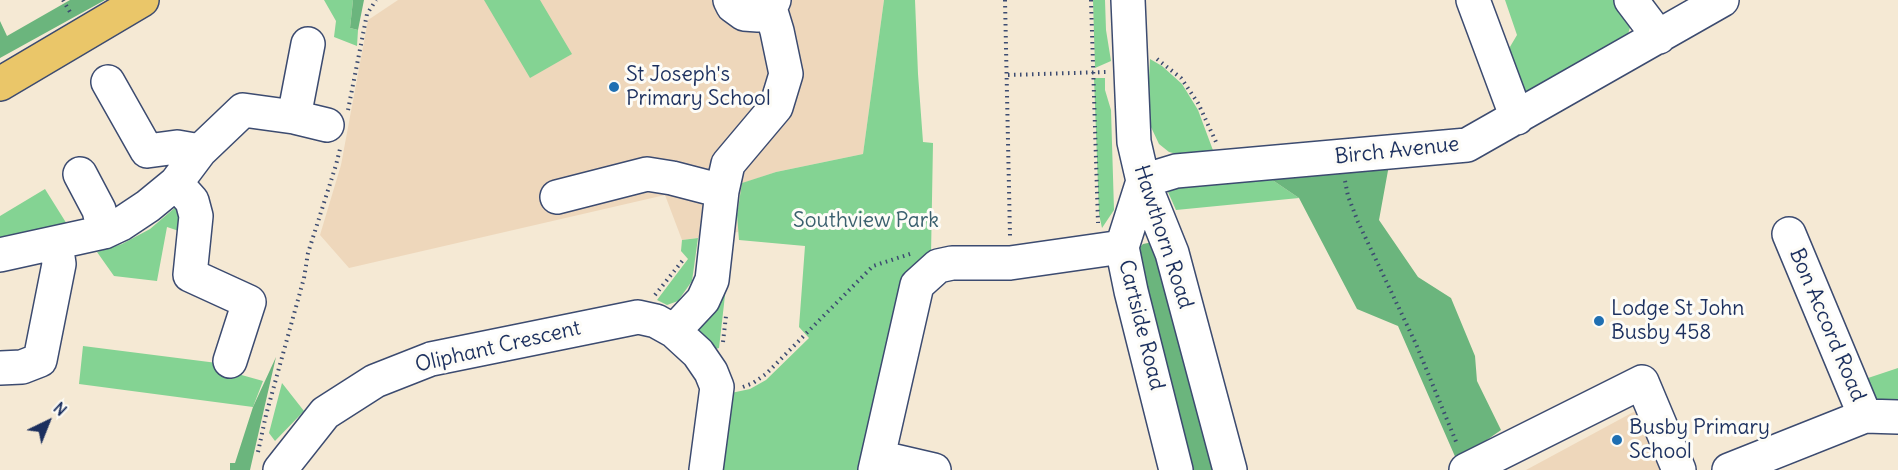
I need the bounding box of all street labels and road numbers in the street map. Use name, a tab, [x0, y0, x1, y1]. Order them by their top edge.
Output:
street label: Birch Avenue	[1334, 132, 1460, 170]
street label: Hawthorn Road	[1128, 162, 1198, 312]
street label: Bon Accord Road	[1783, 245, 1871, 405]
street label: Cartside Road	[1113, 257, 1169, 393]
street label: Oliphant Crescent	[413, 316, 583, 378]

